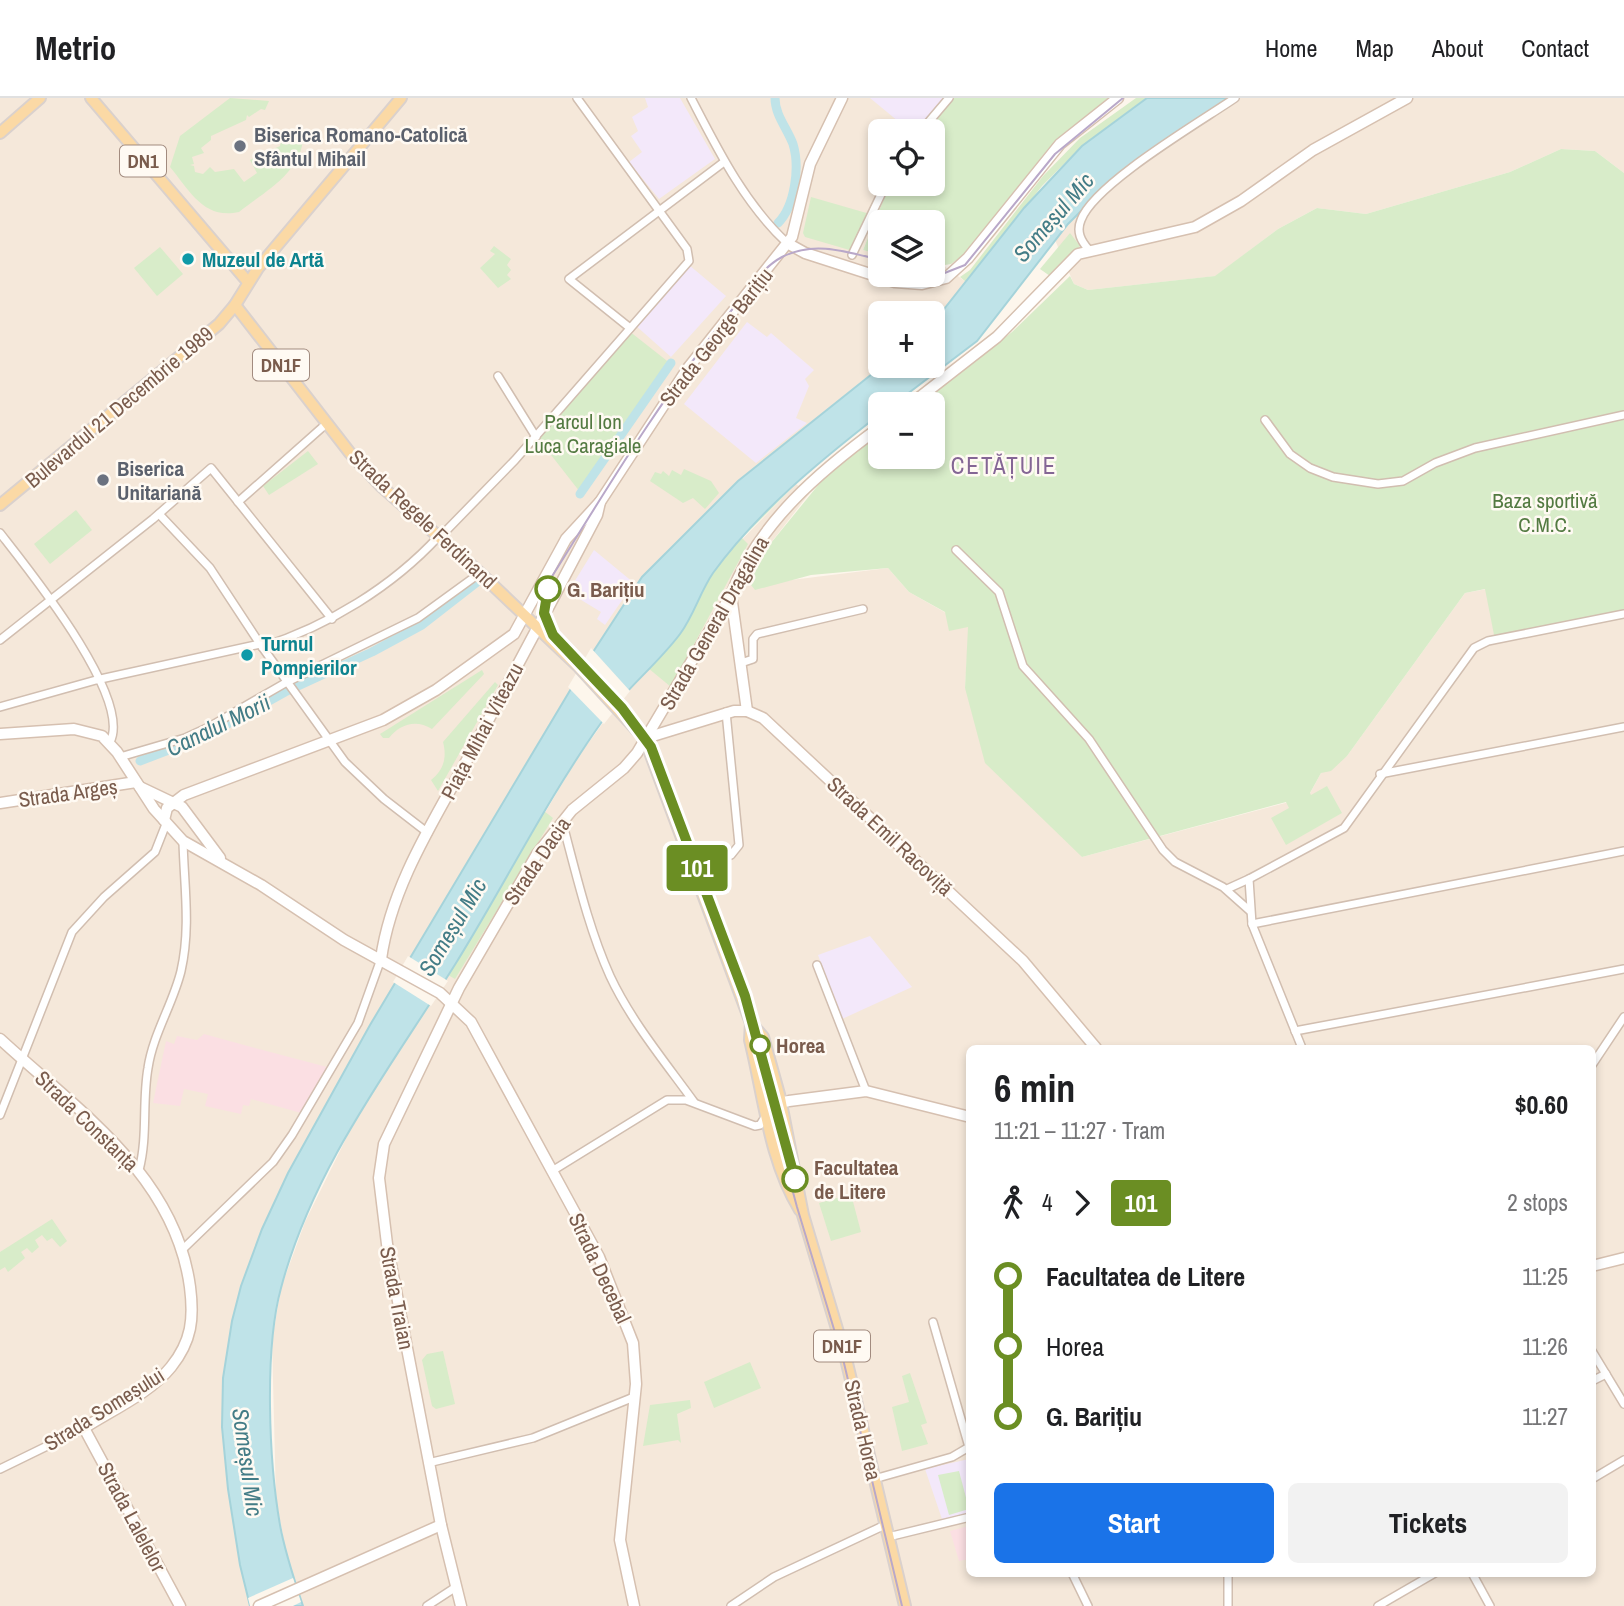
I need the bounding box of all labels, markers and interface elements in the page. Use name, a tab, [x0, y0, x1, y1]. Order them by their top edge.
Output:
text: Metrio	[35, 26, 116, 70]
text: Home	[1265, 32, 1317, 64]
text: Map	[1355, 32, 1394, 64]
text: About	[1432, 32, 1483, 64]
text: Contact	[1521, 32, 1589, 64]
map controls	[868, 119, 945, 469]
button: locate	[868, 119, 945, 196]
place label: Biserica Romano-Catolică Sfântul Mihail	[254, 120, 468, 173]
marker: Biserica Romano-Catolică Sfântul Mihail	[232, 138, 248, 154]
road number: DN1	[120, 146, 166, 176]
water label: Someșul Mic	[1006, 166, 1100, 268]
button: layers	[868, 210, 945, 287]
place label: Muzeul de Artă	[202, 245, 324, 274]
marker: Muzeul de Artă	[180, 251, 196, 267]
street label: Strada George Barițiu	[653, 262, 779, 412]
button: +	[868, 301, 945, 378]
street label: Bulevardul 21 Decembrie 1989	[19, 320, 219, 494]
road number: DN1F	[253, 350, 309, 380]
button: −	[868, 392, 945, 469]
park label: Parcul Ion Luca Caragiale	[525, 407, 641, 460]
street label: Strada Regele Ferdinand	[343, 443, 503, 595]
district label: CETĂȚUIE	[951, 450, 1057, 481]
place label: Biserica Unitariană	[117, 454, 202, 507]
marker: Biserica Unitariană	[95, 472, 111, 488]
park label: Baza sportivă C.M.C.	[1492, 486, 1598, 539]
street label: Strada General Dragalina	[652, 530, 776, 715]
place label: G. Barițiu	[567, 575, 645, 604]
marker: G. Barițiu	[535, 576, 561, 602]
place label: Turnul Pompierilor	[261, 629, 357, 682]
marker: Turnul Pompierilor	[239, 647, 255, 663]
street label: Piața Mihai Viteazu	[434, 658, 530, 804]
water label: Canalul Morii	[161, 686, 276, 764]
street label: Strada Emil Racoviță	[821, 770, 960, 902]
street label: Strada Argeș	[17, 772, 119, 814]
street label: Strada Dacia	[497, 811, 577, 911]
line badge: 101	[657, 845, 737, 891]
text: 101	[681, 852, 713, 884]
water label: Someșul Mic	[411, 872, 493, 982]
place label: Horea	[776, 1031, 825, 1060]
marker: Horea	[750, 1035, 770, 1055]
text: 6 min	[994, 1063, 1075, 1114]
street label: Strada Constanța	[29, 1064, 146, 1178]
text: $0.60	[1515, 1087, 1568, 1122]
text: 11:21 – 11:27 · Tram	[994, 1115, 1165, 1146]
place label: Facultatea de Litere	[814, 1153, 899, 1206]
marker: Facultatea de Litere	[782, 1166, 808, 1192]
icon: walk	[994, 1184, 1032, 1222]
icon: forward	[1063, 1184, 1101, 1222]
text: 4	[1042, 1187, 1053, 1218]
text: 101	[1125, 1187, 1157, 1219]
text: 2 stops	[1507, 1187, 1568, 1218]
street label: Strada Decebal	[562, 1208, 638, 1328]
street label: Strada Traian	[373, 1244, 421, 1352]
text: Facultatea de Litere	[1046, 1259, 1245, 1294]
text: 11:25	[1522, 1261, 1568, 1292]
text: Horea	[1046, 1329, 1104, 1364]
road number: DN1F	[814, 1330, 870, 1362]
text: 11:26	[1522, 1331, 1568, 1362]
street label: Strada Someșului	[38, 1360, 170, 1458]
street label: Strada Horea	[837, 1377, 889, 1484]
text: G. Barițiu	[1046, 1399, 1142, 1434]
text: 11:27	[1522, 1401, 1568, 1432]
water label: Someșul Mic	[225, 1406, 271, 1518]
street label: Strada Lalelelor	[91, 1457, 173, 1577]
button: Start	[994, 1483, 1274, 1563]
button: Tickets	[1288, 1483, 1568, 1563]

